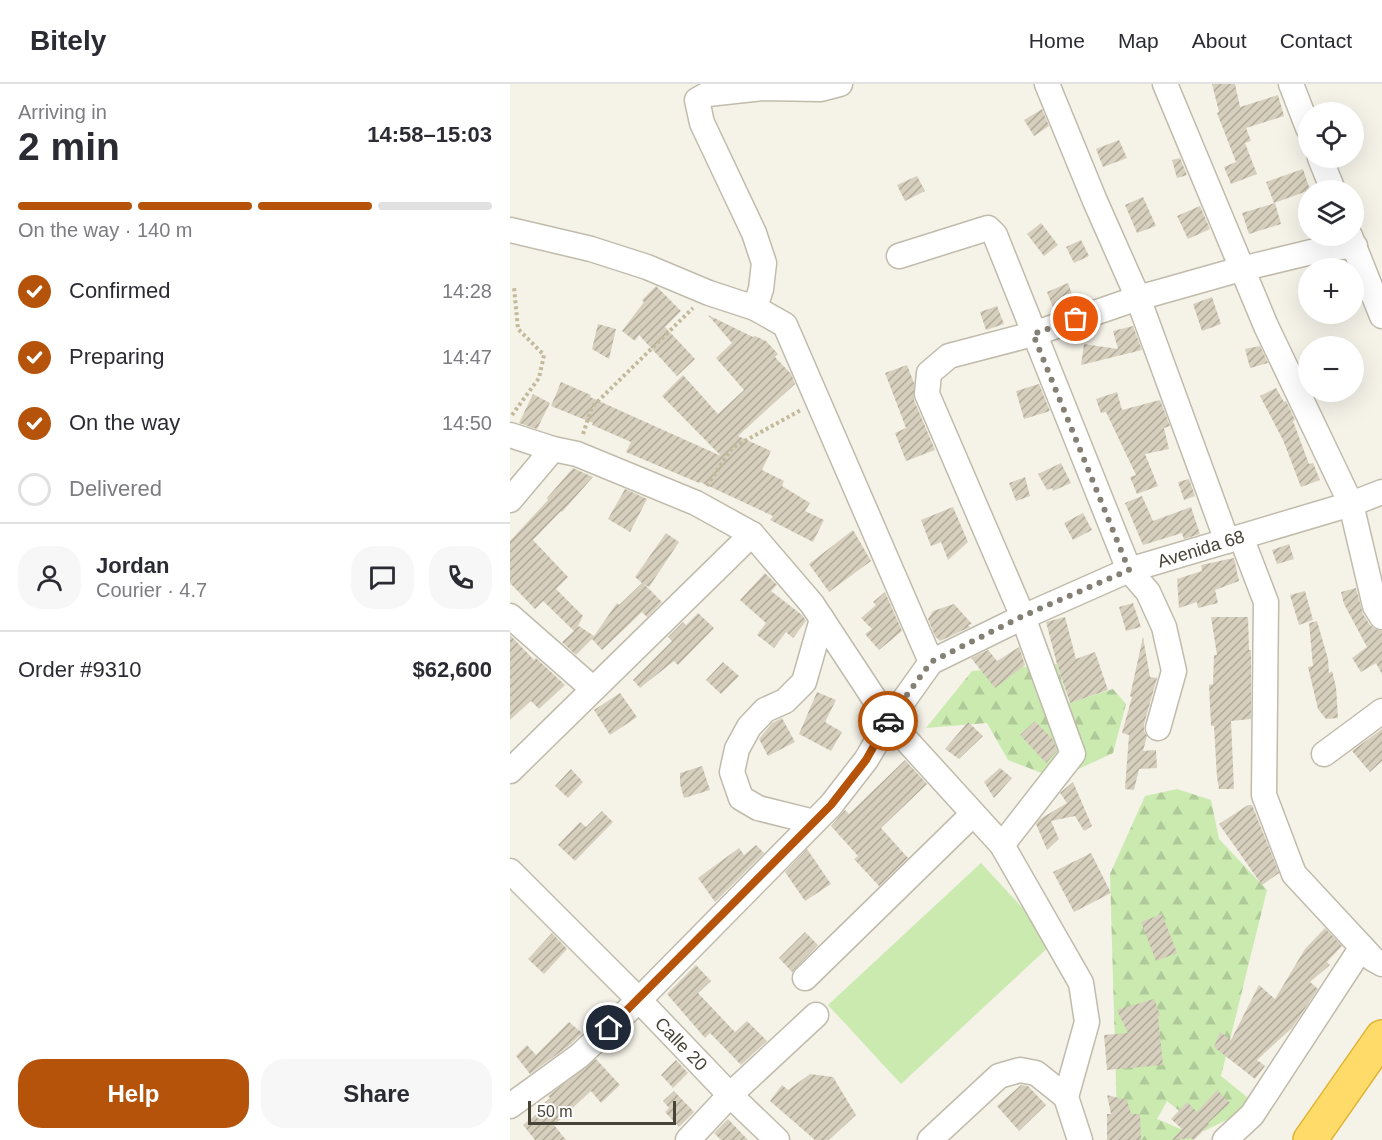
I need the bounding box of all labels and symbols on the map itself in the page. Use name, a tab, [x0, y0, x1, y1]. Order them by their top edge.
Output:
pin	[1050, 293, 1101, 344]
street label: Avenida 68	[1155, 526, 1247, 572]
courier	[858, 691, 918, 751]
pin	[583, 1002, 634, 1053]
street label: Calle 20	[651, 1013, 711, 1075]
scale bar	[528, 1098, 676, 1126]

